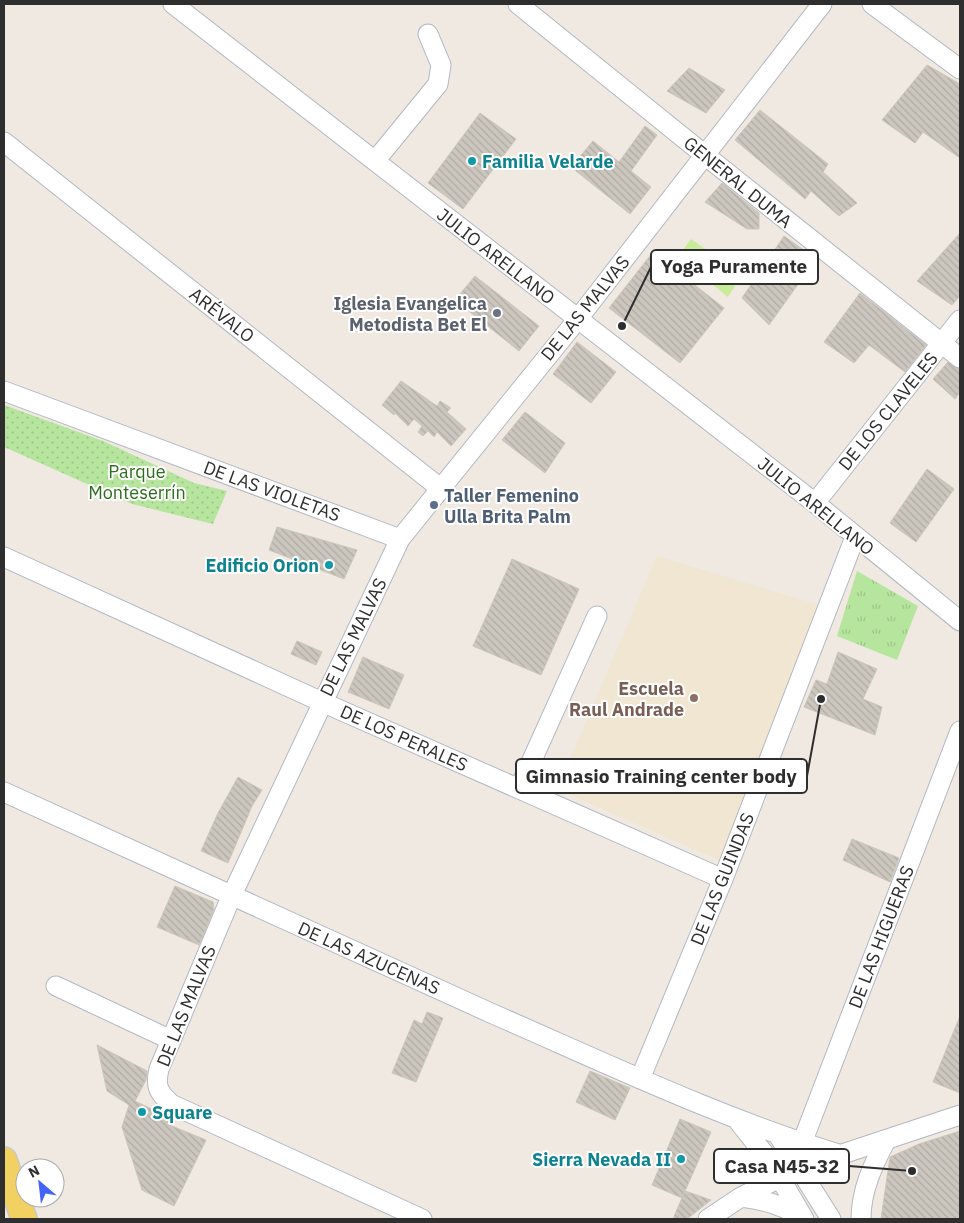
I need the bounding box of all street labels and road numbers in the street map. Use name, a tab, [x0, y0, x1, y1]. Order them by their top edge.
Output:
street label: GENERAL DUMA	[679, 131, 797, 233]
street label: JULIO ARELLANO	[432, 203, 560, 309]
street label: DE LAS MALVAS	[536, 251, 634, 365]
street label: ARÉVALO	[185, 282, 259, 348]
street label: DE LOS CLAVELES	[833, 347, 943, 475]
street label: JULIO ARELLANO	[753, 452, 879, 560]
street label: DE LAS VIOLETAS	[200, 456, 344, 526]
street label: DE LAS MALVAS	[314, 574, 392, 700]
street label: DE LOS PERALES	[337, 700, 471, 776]
street label: DE LAS GUINDAS	[685, 809, 759, 949]
street label: DE LAS HIGUERAS	[843, 862, 919, 1012]
street label: DE LAS AZUCENAS	[294, 916, 444, 1000]
street label: DE LAS MALVAS	[151, 942, 221, 1070]

